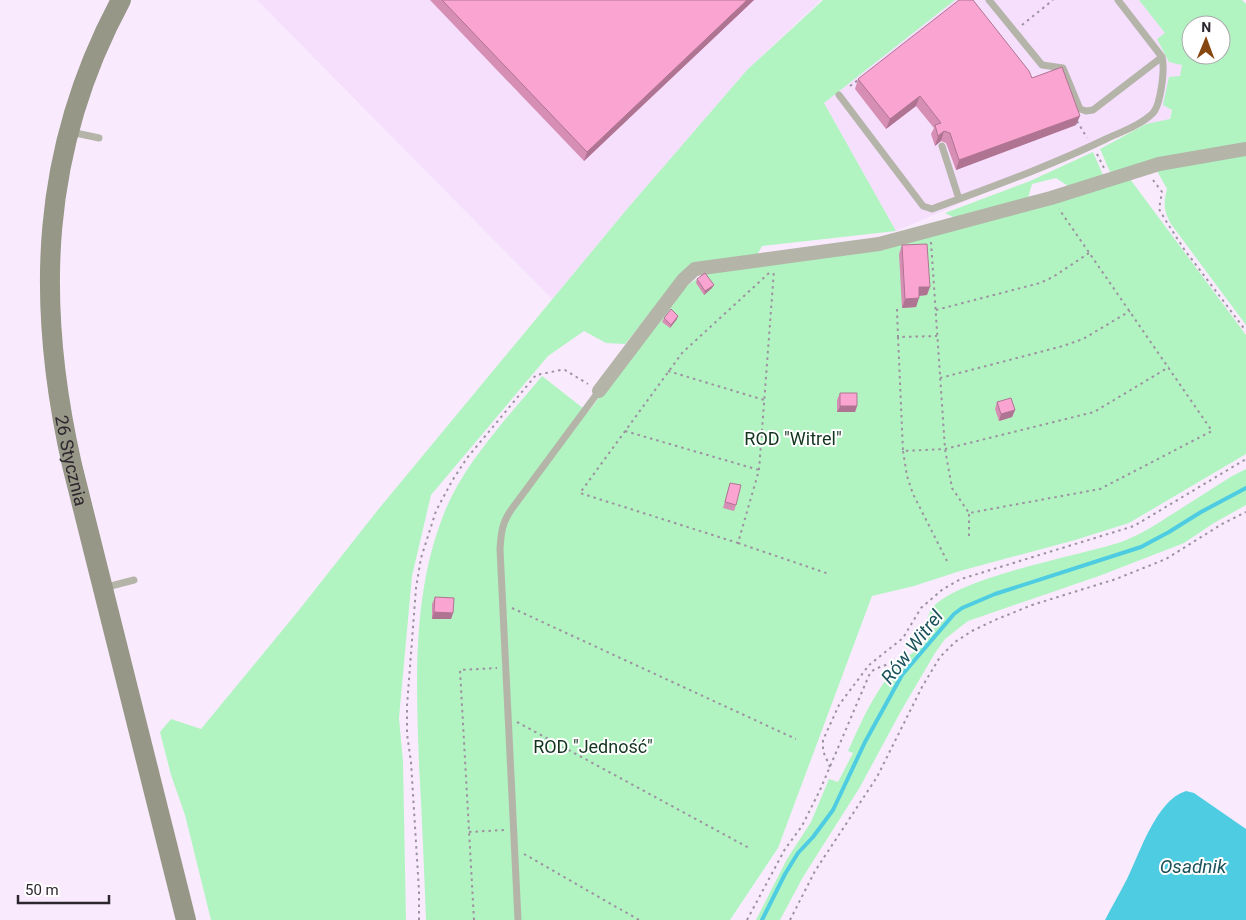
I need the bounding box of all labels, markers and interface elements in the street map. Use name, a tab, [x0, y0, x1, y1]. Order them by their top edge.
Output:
north arrow	[1181, 15, 1231, 65]
text: N	[1201, 19, 1211, 35]
street label: 26 Stycznia	[52, 413, 92, 508]
park label: ROD "Witrel"	[744, 428, 842, 449]
water label: Rów Witrel	[876, 605, 948, 689]
park label: ROD "Jedność"	[533, 736, 653, 757]
water label: Osadnik	[1160, 855, 1227, 878]
scale bar	[18, 872, 109, 904]
text: 50 m	[25, 881, 59, 899]

